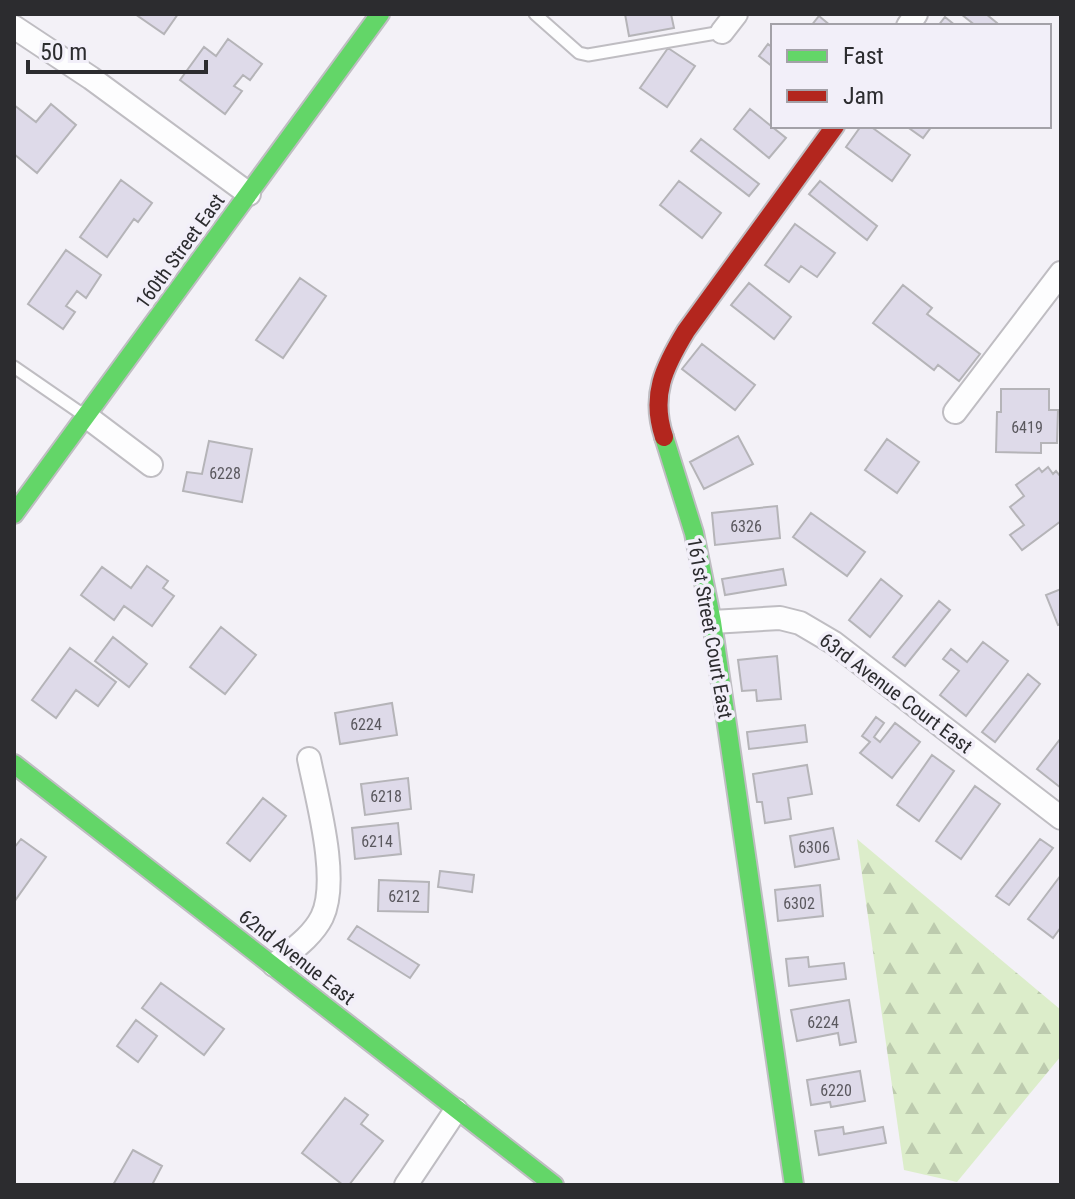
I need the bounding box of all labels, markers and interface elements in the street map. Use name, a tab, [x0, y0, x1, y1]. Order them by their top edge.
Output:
scale bar	[28, 24, 206, 74]
legend	[771, 24, 1051, 128]
text: 50 m	[40, 38, 87, 66]
text: Fast	[843, 42, 884, 70]
text: Jam	[843, 82, 884, 110]
street label: 160th Street East	[130, 189, 230, 313]
house number: 6419	[1011, 418, 1043, 437]
house number: 6228	[209, 464, 241, 483]
house number: 6326	[730, 517, 762, 536]
street label: 161st Street Court East	[682, 536, 738, 720]
street label: 63rd Avenue Court East	[815, 628, 977, 758]
house number: 6224	[350, 715, 382, 734]
house number: 6218	[370, 787, 402, 806]
house number: 6214	[361, 832, 393, 851]
house number: 6306	[798, 838, 830, 857]
house number: 6212	[388, 887, 420, 906]
house number: 6302	[783, 894, 815, 913]
street label: 62nd Avenue East	[234, 904, 360, 1010]
house number: 6224	[807, 1013, 839, 1032]
house number: 6220	[820, 1081, 852, 1100]

